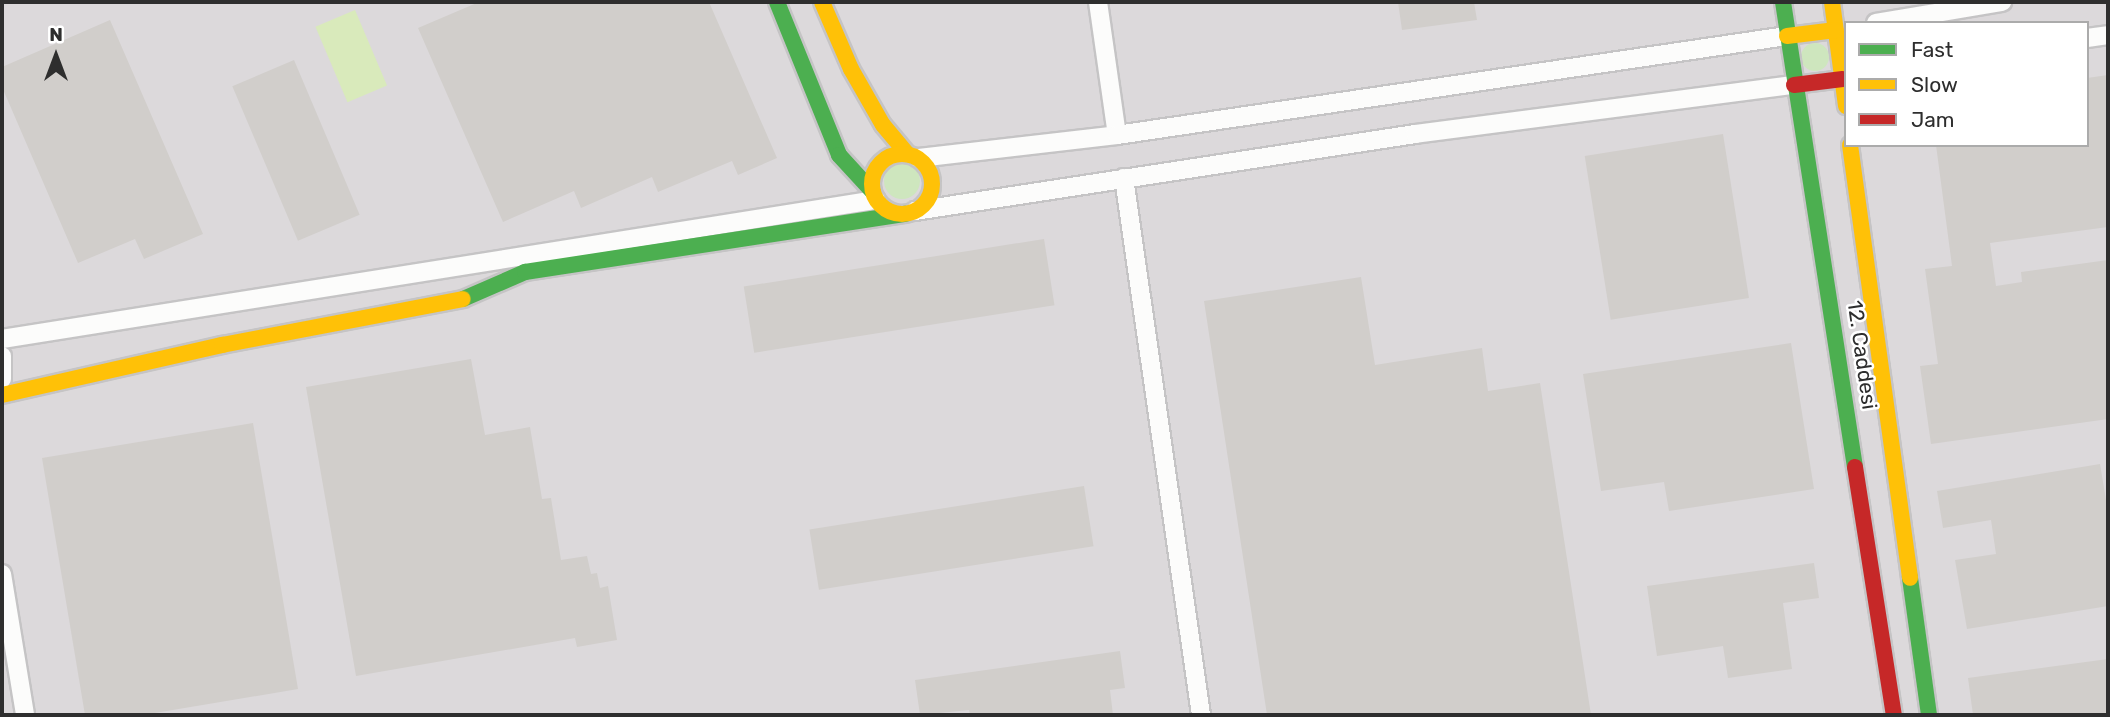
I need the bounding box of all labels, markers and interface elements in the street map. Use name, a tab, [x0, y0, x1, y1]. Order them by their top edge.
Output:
north arrow	[21, 21, 91, 91]
legend	[1844, 21, 2089, 147]
text: N	[49, 23, 63, 46]
text: Fast	[1911, 37, 1953, 62]
text: Slow	[1911, 72, 1958, 97]
text: Jam	[1911, 107, 1955, 132]
street label: 12. Caddesi	[1842, 299, 1882, 411]

